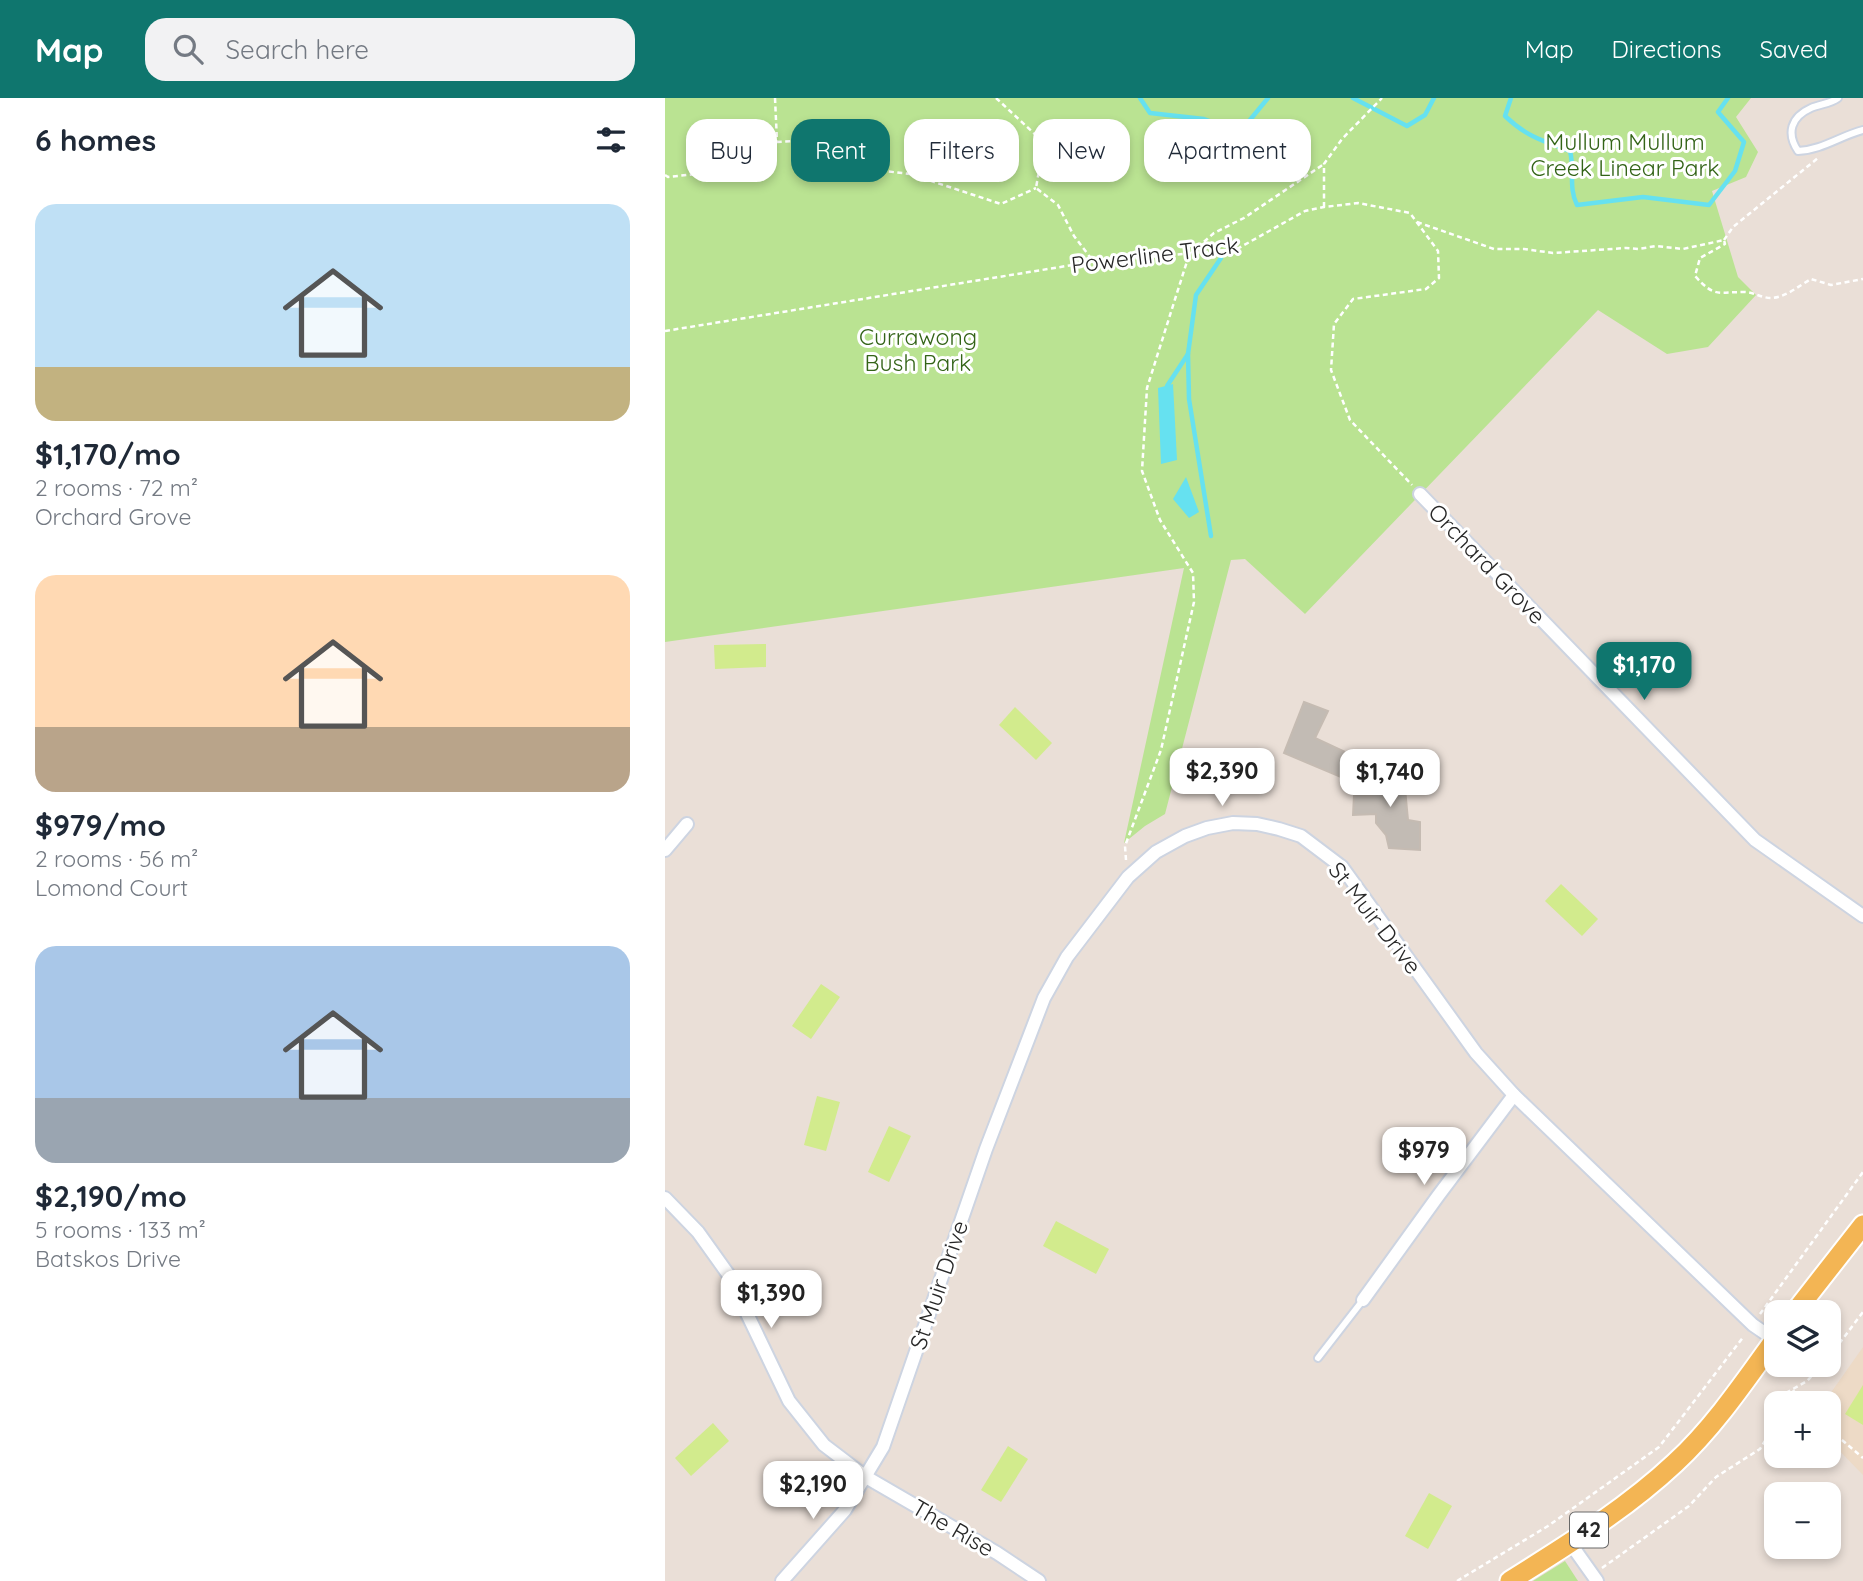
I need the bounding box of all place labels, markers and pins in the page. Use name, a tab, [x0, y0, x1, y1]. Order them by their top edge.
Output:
pin: $1,170	[1587, 642, 1701, 702]
pin: $2,390	[1165, 748, 1279, 808]
pin: $1,740	[1333, 750, 1447, 809]
pin: $979	[1383, 1128, 1465, 1187]
pin: $1,390	[714, 1270, 828, 1330]
pin: $2,190	[756, 1462, 870, 1521]

